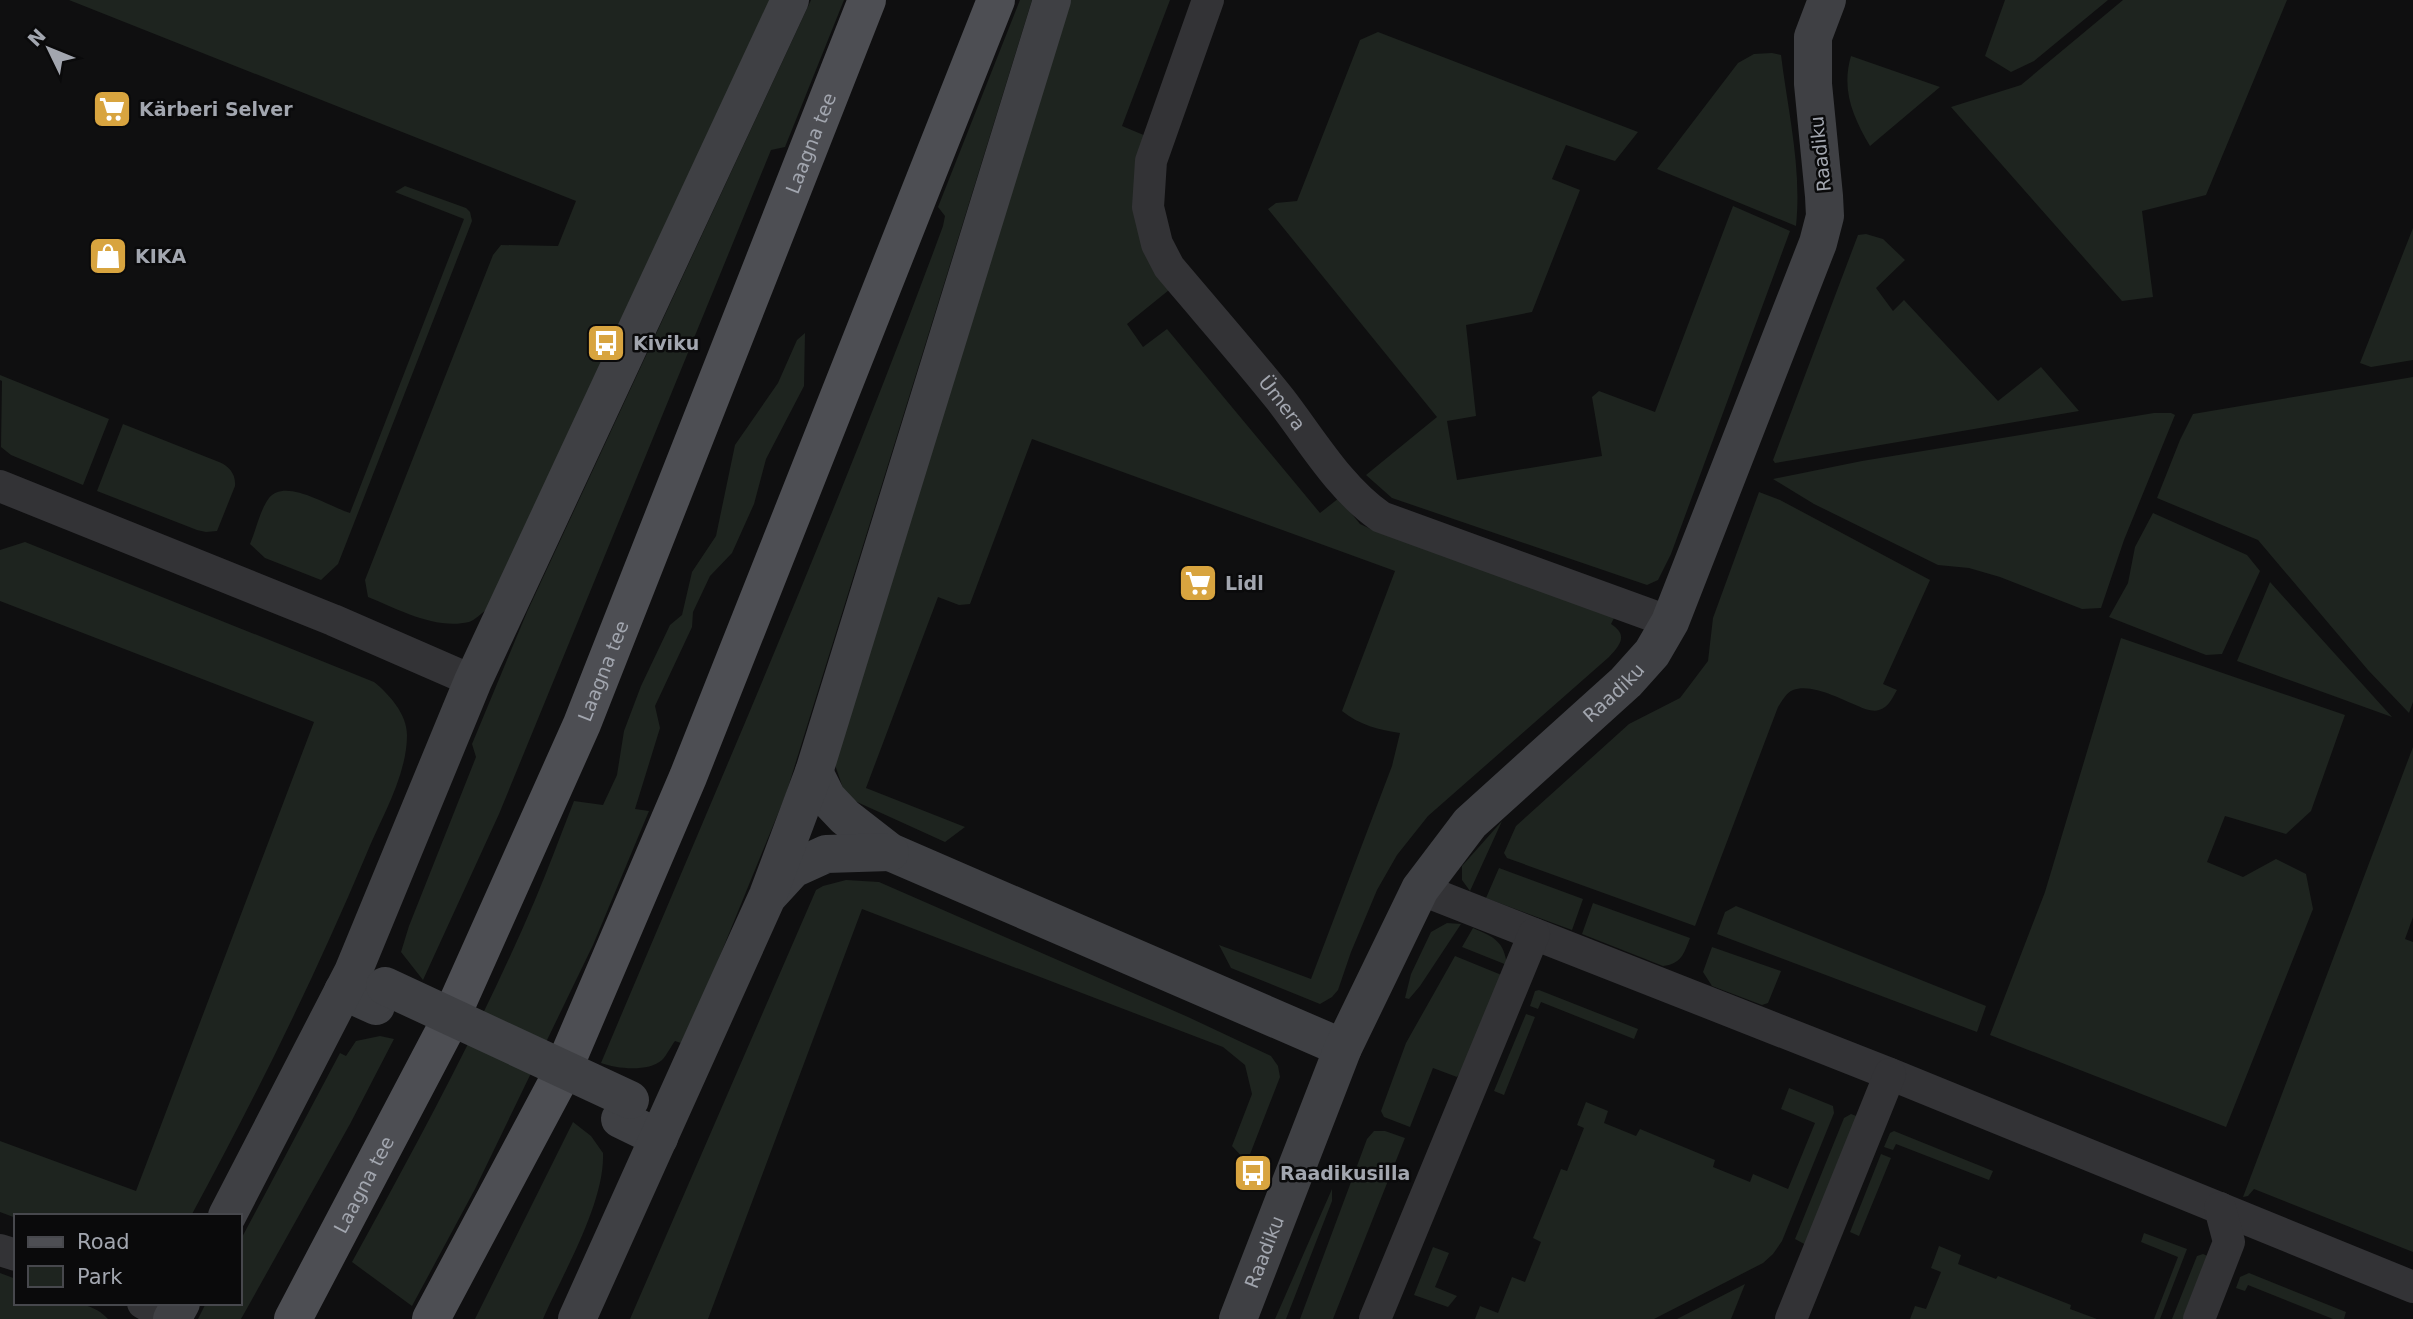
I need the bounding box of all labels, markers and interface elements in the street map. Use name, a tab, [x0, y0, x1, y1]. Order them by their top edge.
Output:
north arrow	[14, 14, 84, 84]
text: N	[23, 24, 50, 51]
supermarket icon: Kärberi Selver	[91, 88, 133, 130]
street label: Laagna tee	[781, 90, 840, 197]
place label: Kärberi Selver	[139, 98, 293, 120]
street label: Raadiku	[1805, 115, 1835, 193]
shop icon: KIKA	[87, 235, 129, 277]
place label: KIKA	[135, 245, 187, 267]
bus stop icon: Kiviku	[585, 322, 627, 364]
place label: Kiviku	[633, 332, 699, 354]
street label: Ümera	[1254, 371, 1310, 435]
supermarket icon: Lidl	[1177, 562, 1219, 604]
place label: Lidl	[1225, 572, 1264, 594]
street label: Laagna tee	[573, 617, 633, 724]
street label: Raadiku	[1578, 659, 1649, 727]
street label: Laagna tee	[329, 1132, 398, 1237]
bus stop icon: Raadikusilla	[1232, 1152, 1274, 1194]
place label: Raadikusilla	[1280, 1162, 1410, 1184]
street label: Raadiku	[1240, 1212, 1288, 1291]
legend	[14, 1214, 242, 1305]
text: Road	[77, 1230, 130, 1254]
text: Park	[77, 1265, 123, 1289]

